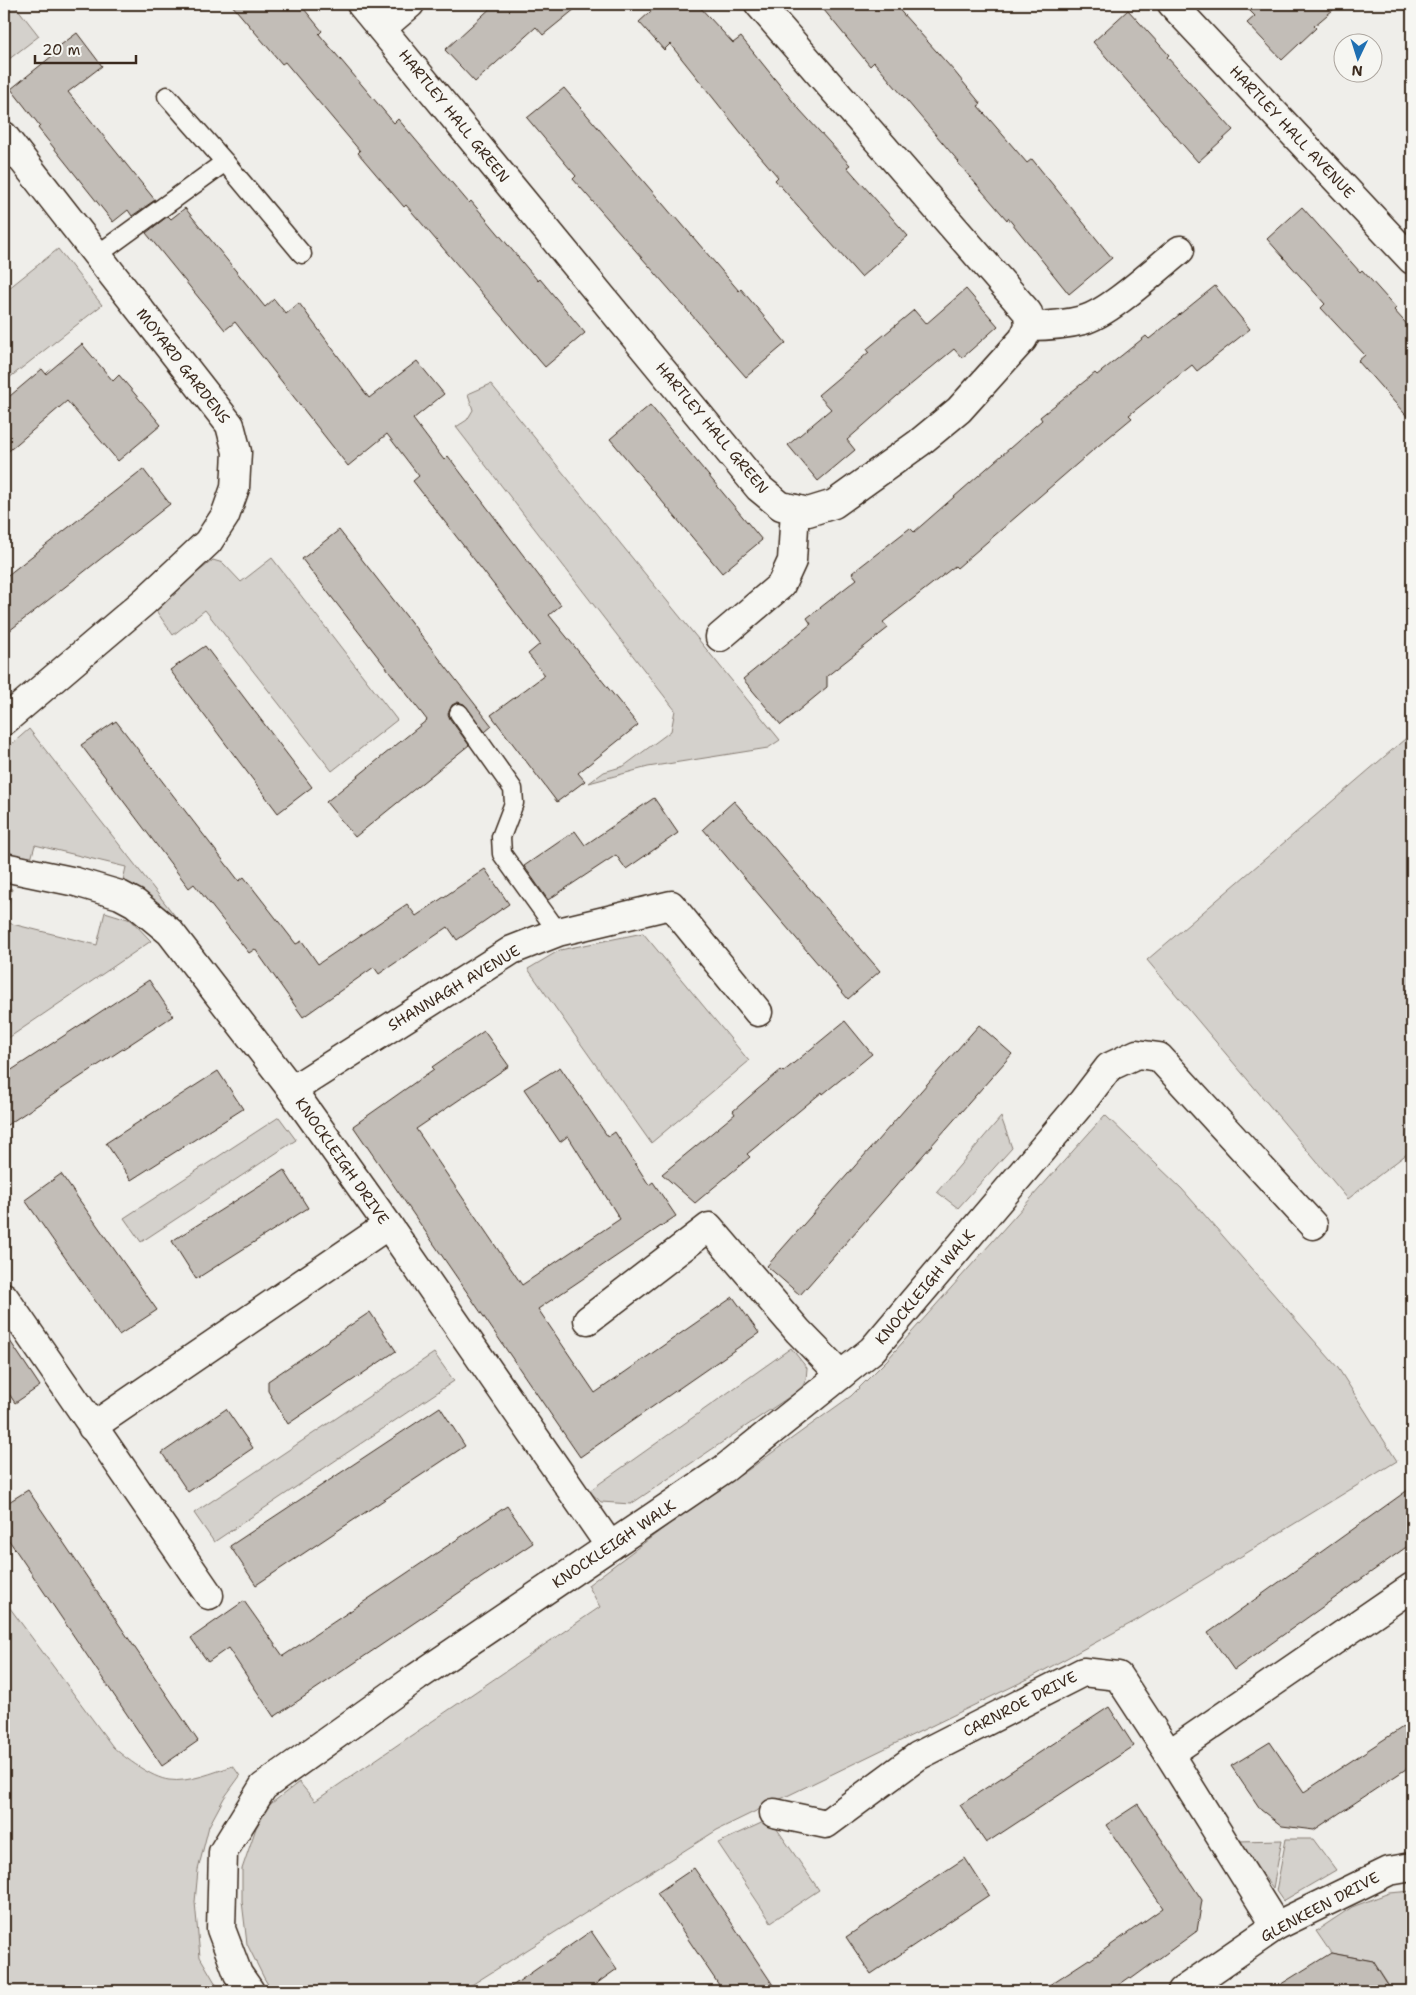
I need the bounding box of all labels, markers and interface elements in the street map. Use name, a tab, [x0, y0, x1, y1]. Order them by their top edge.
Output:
scale bar	[35, 32, 136, 64]
north arrow	[1334, 32, 1384, 82]
text: 20 m	[42, 40, 81, 60]
street label: HARTLEY HALL GREEN	[394, 45, 514, 187]
street label: HARTLEY HALL AVENUE	[1226, 62, 1358, 202]
street label: MOYARD GARDENS	[132, 304, 234, 428]
street label: HARTLEY HALL GREEN	[651, 358, 773, 498]
street label: SHANNAGH AVENUE	[384, 941, 524, 1035]
street label: KNOCKLEIGH DRIVE	[291, 1094, 393, 1228]
street label: KNOCKLEIGH WALK	[871, 1225, 979, 1349]
street label: KNOCKLEIGH WALK	[548, 1495, 680, 1593]
street label: CARNROE DRIVE	[960, 1667, 1080, 1741]
street label: GLENKEEN DRIVE	[1257, 1867, 1383, 1947]

